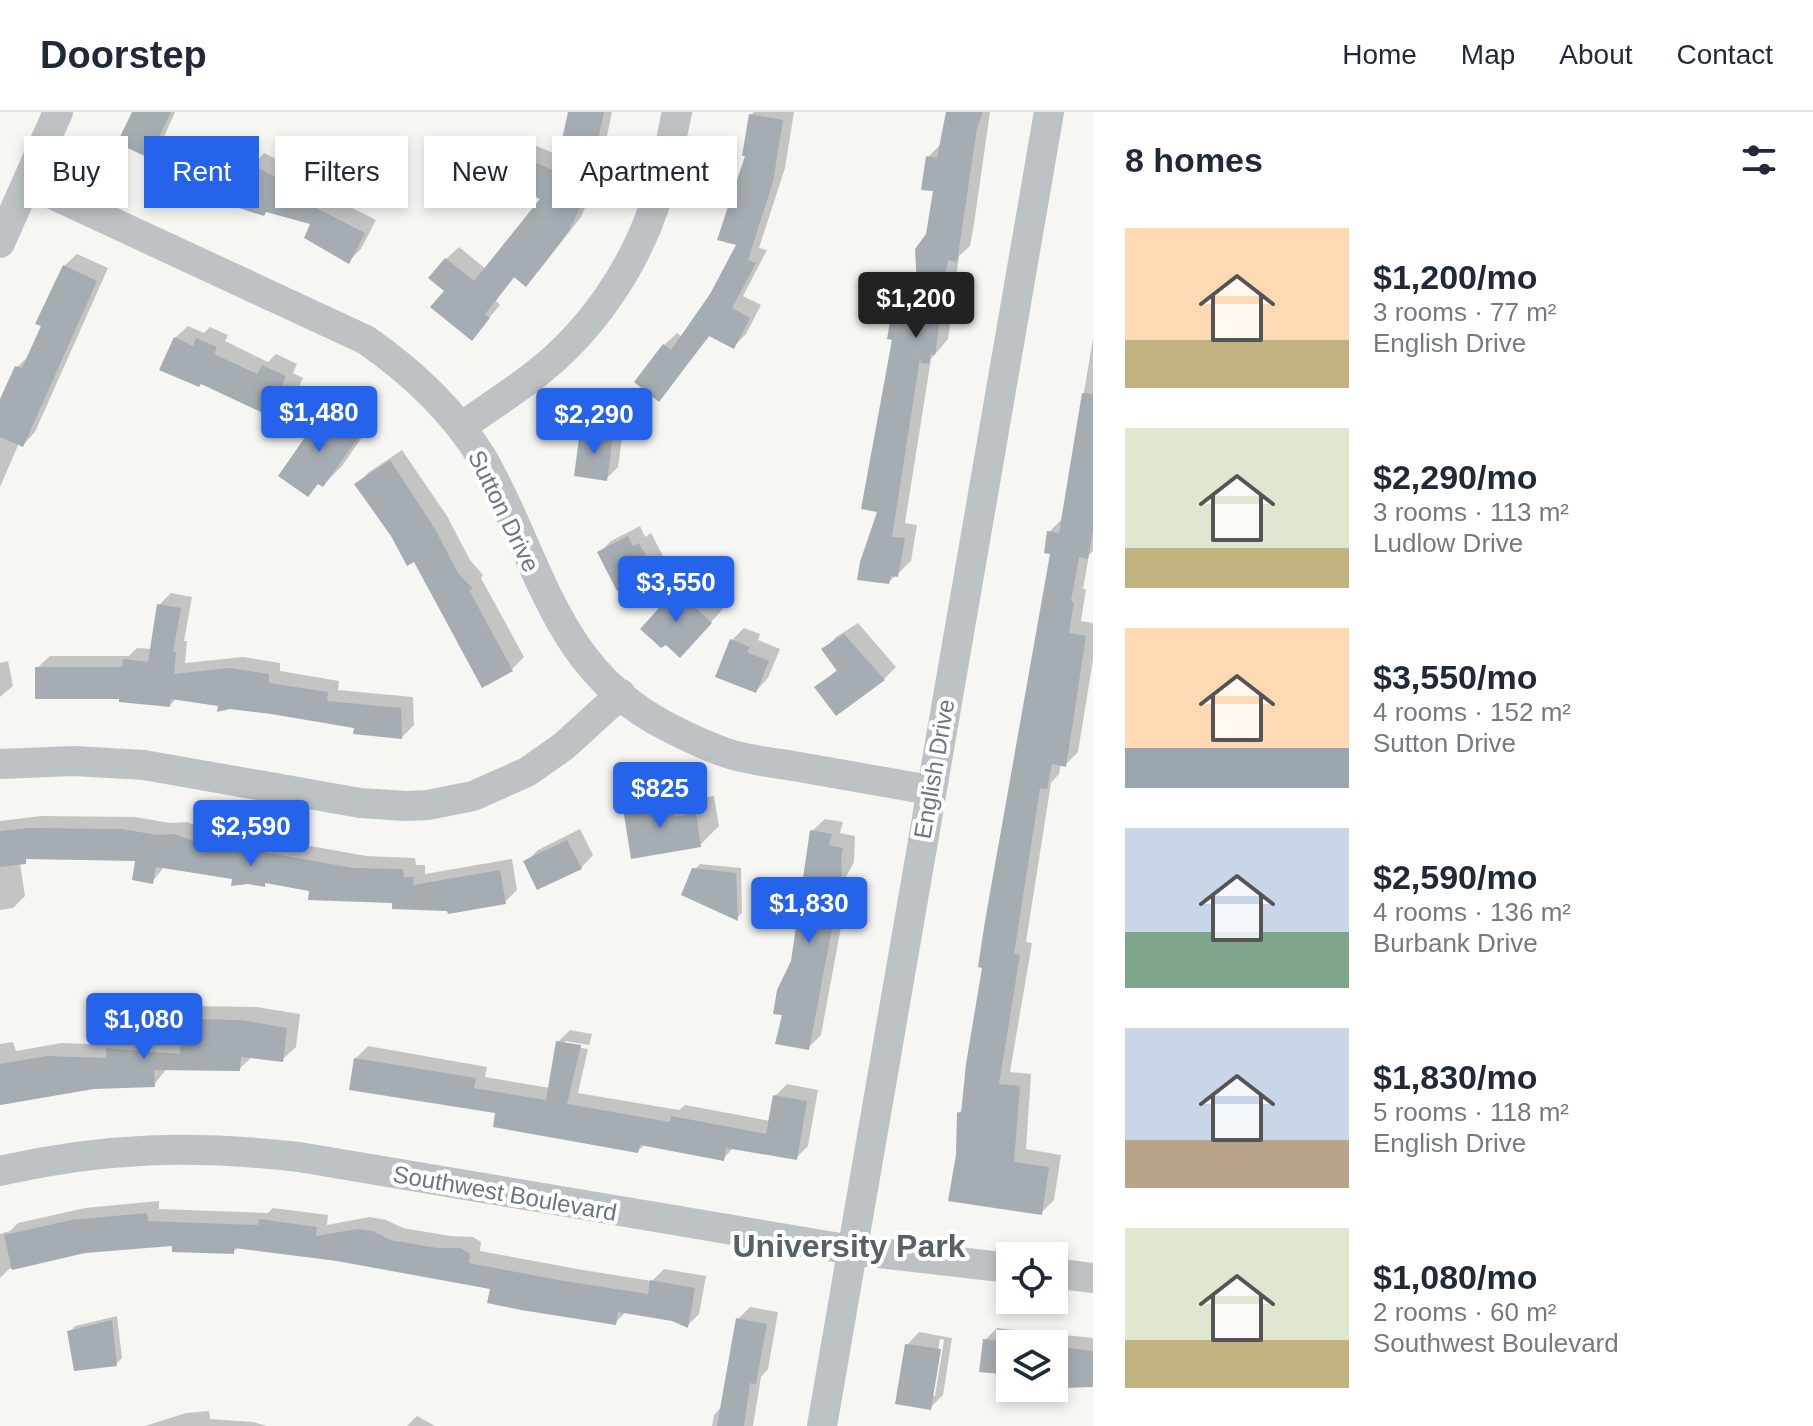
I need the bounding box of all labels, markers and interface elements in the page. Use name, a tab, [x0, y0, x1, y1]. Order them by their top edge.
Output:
text: Doorstep	[40, 34, 207, 76]
text: Home	[1342, 39, 1417, 70]
text: Map	[1461, 39, 1515, 70]
text: About	[1559, 39, 1633, 70]
text: Contact	[1677, 39, 1773, 70]
chip: Buy	[24, 136, 128, 208]
chip: Rent	[144, 136, 259, 208]
chip: Filters	[275, 136, 408, 208]
chip: New	[424, 136, 536, 208]
chip: Apartment	[552, 136, 737, 208]
icon: filters	[1737, 138, 1781, 182]
text: 8 homes	[1125, 141, 1263, 179]
text: $1,200/mo	[1373, 258, 1537, 296]
icon: home	[1189, 260, 1285, 356]
pin: $1,200	[851, 272, 981, 340]
text: $1,200	[876, 283, 956, 313]
text: 3 rooms · 77 m²	[1373, 297, 1557, 327]
text: English Drive	[1373, 328, 1526, 358]
pin: $1,480	[254, 386, 384, 454]
pin: $2,290	[529, 388, 659, 456]
text: $1,480	[279, 397, 359, 427]
text: $2,290	[554, 399, 634, 429]
street label: Sutton Drive	[463, 446, 545, 576]
text: $2,290/mo	[1373, 458, 1537, 496]
icon: home	[1189, 460, 1285, 556]
text: 3 rooms · 113 m²	[1373, 497, 1569, 527]
text: Ludlow Drive	[1373, 528, 1523, 558]
pin: $3,550	[611, 556, 741, 624]
text: $3,550	[636, 567, 716, 597]
text: $3,550/mo	[1373, 658, 1537, 696]
icon: home	[1189, 660, 1285, 756]
street label: English Drive	[908, 697, 960, 841]
text: 4 rooms · 152 m²	[1373, 697, 1571, 727]
text: Sutton Drive	[1373, 728, 1516, 758]
pin: $825	[613, 762, 707, 830]
text: $825	[631, 773, 689, 803]
pin: $2,590	[186, 800, 316, 868]
text: $2,590	[211, 811, 291, 841]
text: $2,590/mo	[1373, 858, 1537, 896]
icon: home	[1189, 860, 1285, 956]
pin: $1,830	[744, 877, 874, 945]
text: $1,830	[769, 888, 849, 918]
text: 4 rooms · 136 m²	[1373, 897, 1571, 927]
text: Burbank Drive	[1373, 928, 1538, 958]
pin: $1,080	[79, 993, 209, 1061]
text: $1,080	[104, 1004, 184, 1034]
text: $1,830/mo	[1373, 1058, 1537, 1096]
icon: home	[1189, 1060, 1285, 1156]
text: 5 rooms · 118 m²	[1373, 1097, 1569, 1127]
text: English Drive	[1373, 1128, 1526, 1158]
street label: Southwest Boulevard	[391, 1160, 619, 1226]
district label: University Park	[732, 1228, 966, 1264]
map controls	[996, 1242, 1068, 1402]
button: locate	[996, 1242, 1068, 1314]
text: $1,080/mo	[1373, 1258, 1537, 1296]
icon: home	[1189, 1260, 1285, 1356]
text: 2 rooms · 60 m²	[1373, 1297, 1557, 1327]
text: Southwest Boulevard	[1373, 1328, 1619, 1358]
button: layers	[996, 1330, 1068, 1402]

